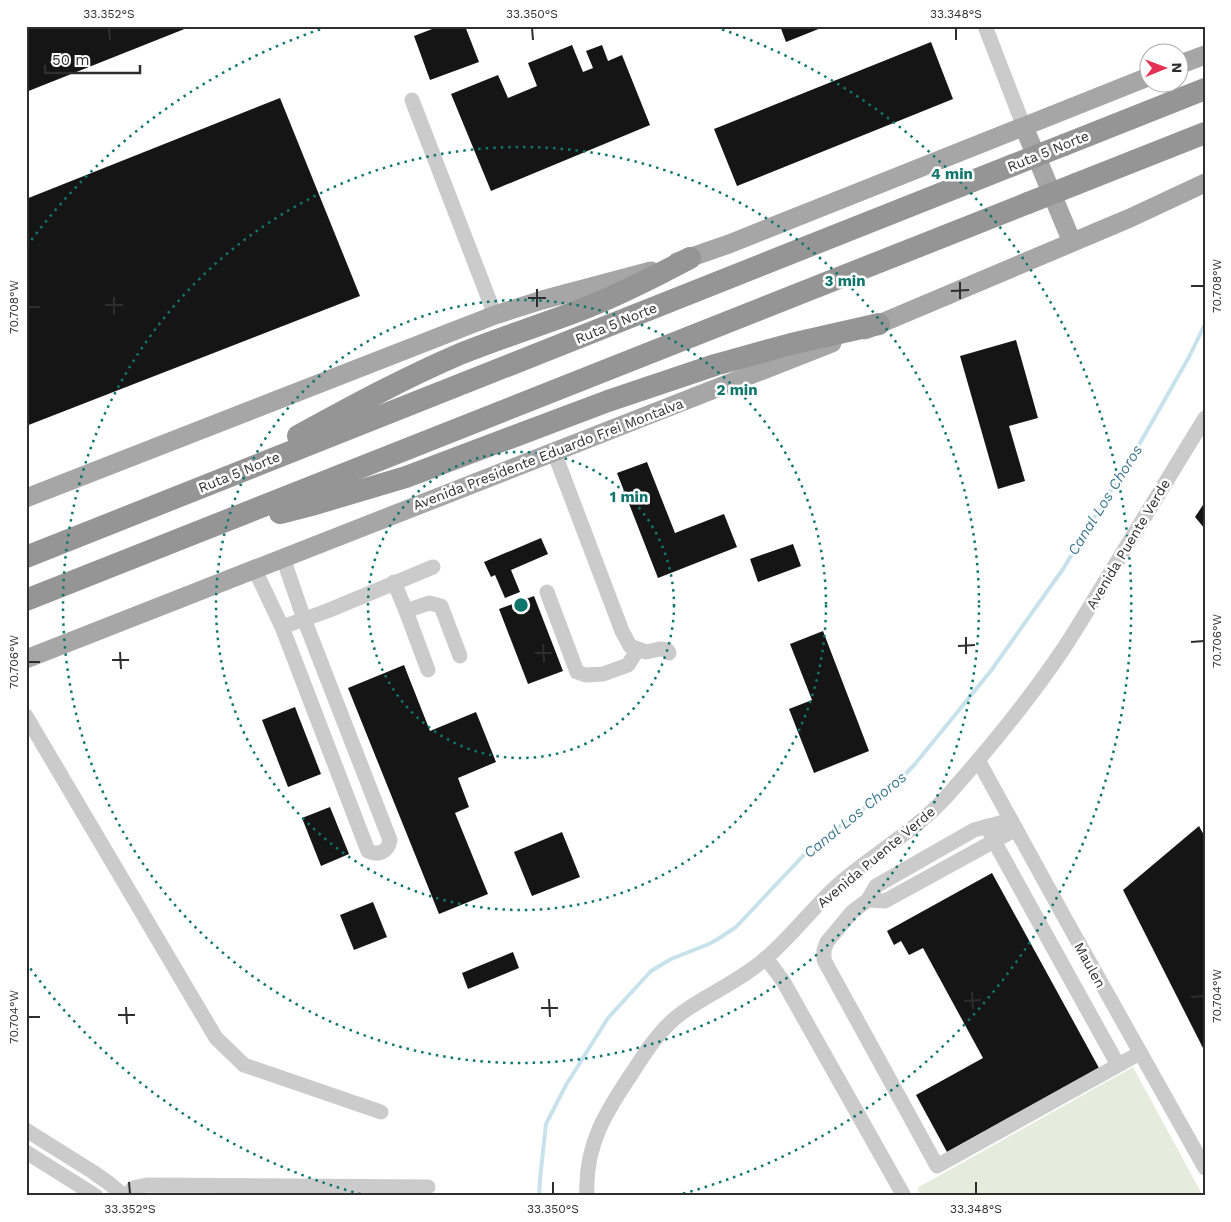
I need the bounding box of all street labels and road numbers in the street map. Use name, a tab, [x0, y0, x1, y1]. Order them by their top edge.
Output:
street label: Ruta 5 Norte	[1005, 127, 1091, 175]
street label: Ruta 5 Norte	[573, 299, 659, 347]
street label: Avenida Presidente Eduardo Frei Montalva	[411, 395, 685, 513]
street label: Ruta 5 Norte	[196, 448, 282, 496]
street label: Avenida Puente Verde	[1083, 476, 1173, 612]
street label: Avenida Puente Verde	[814, 803, 938, 911]
street label: Maulen	[1071, 939, 1109, 991]

